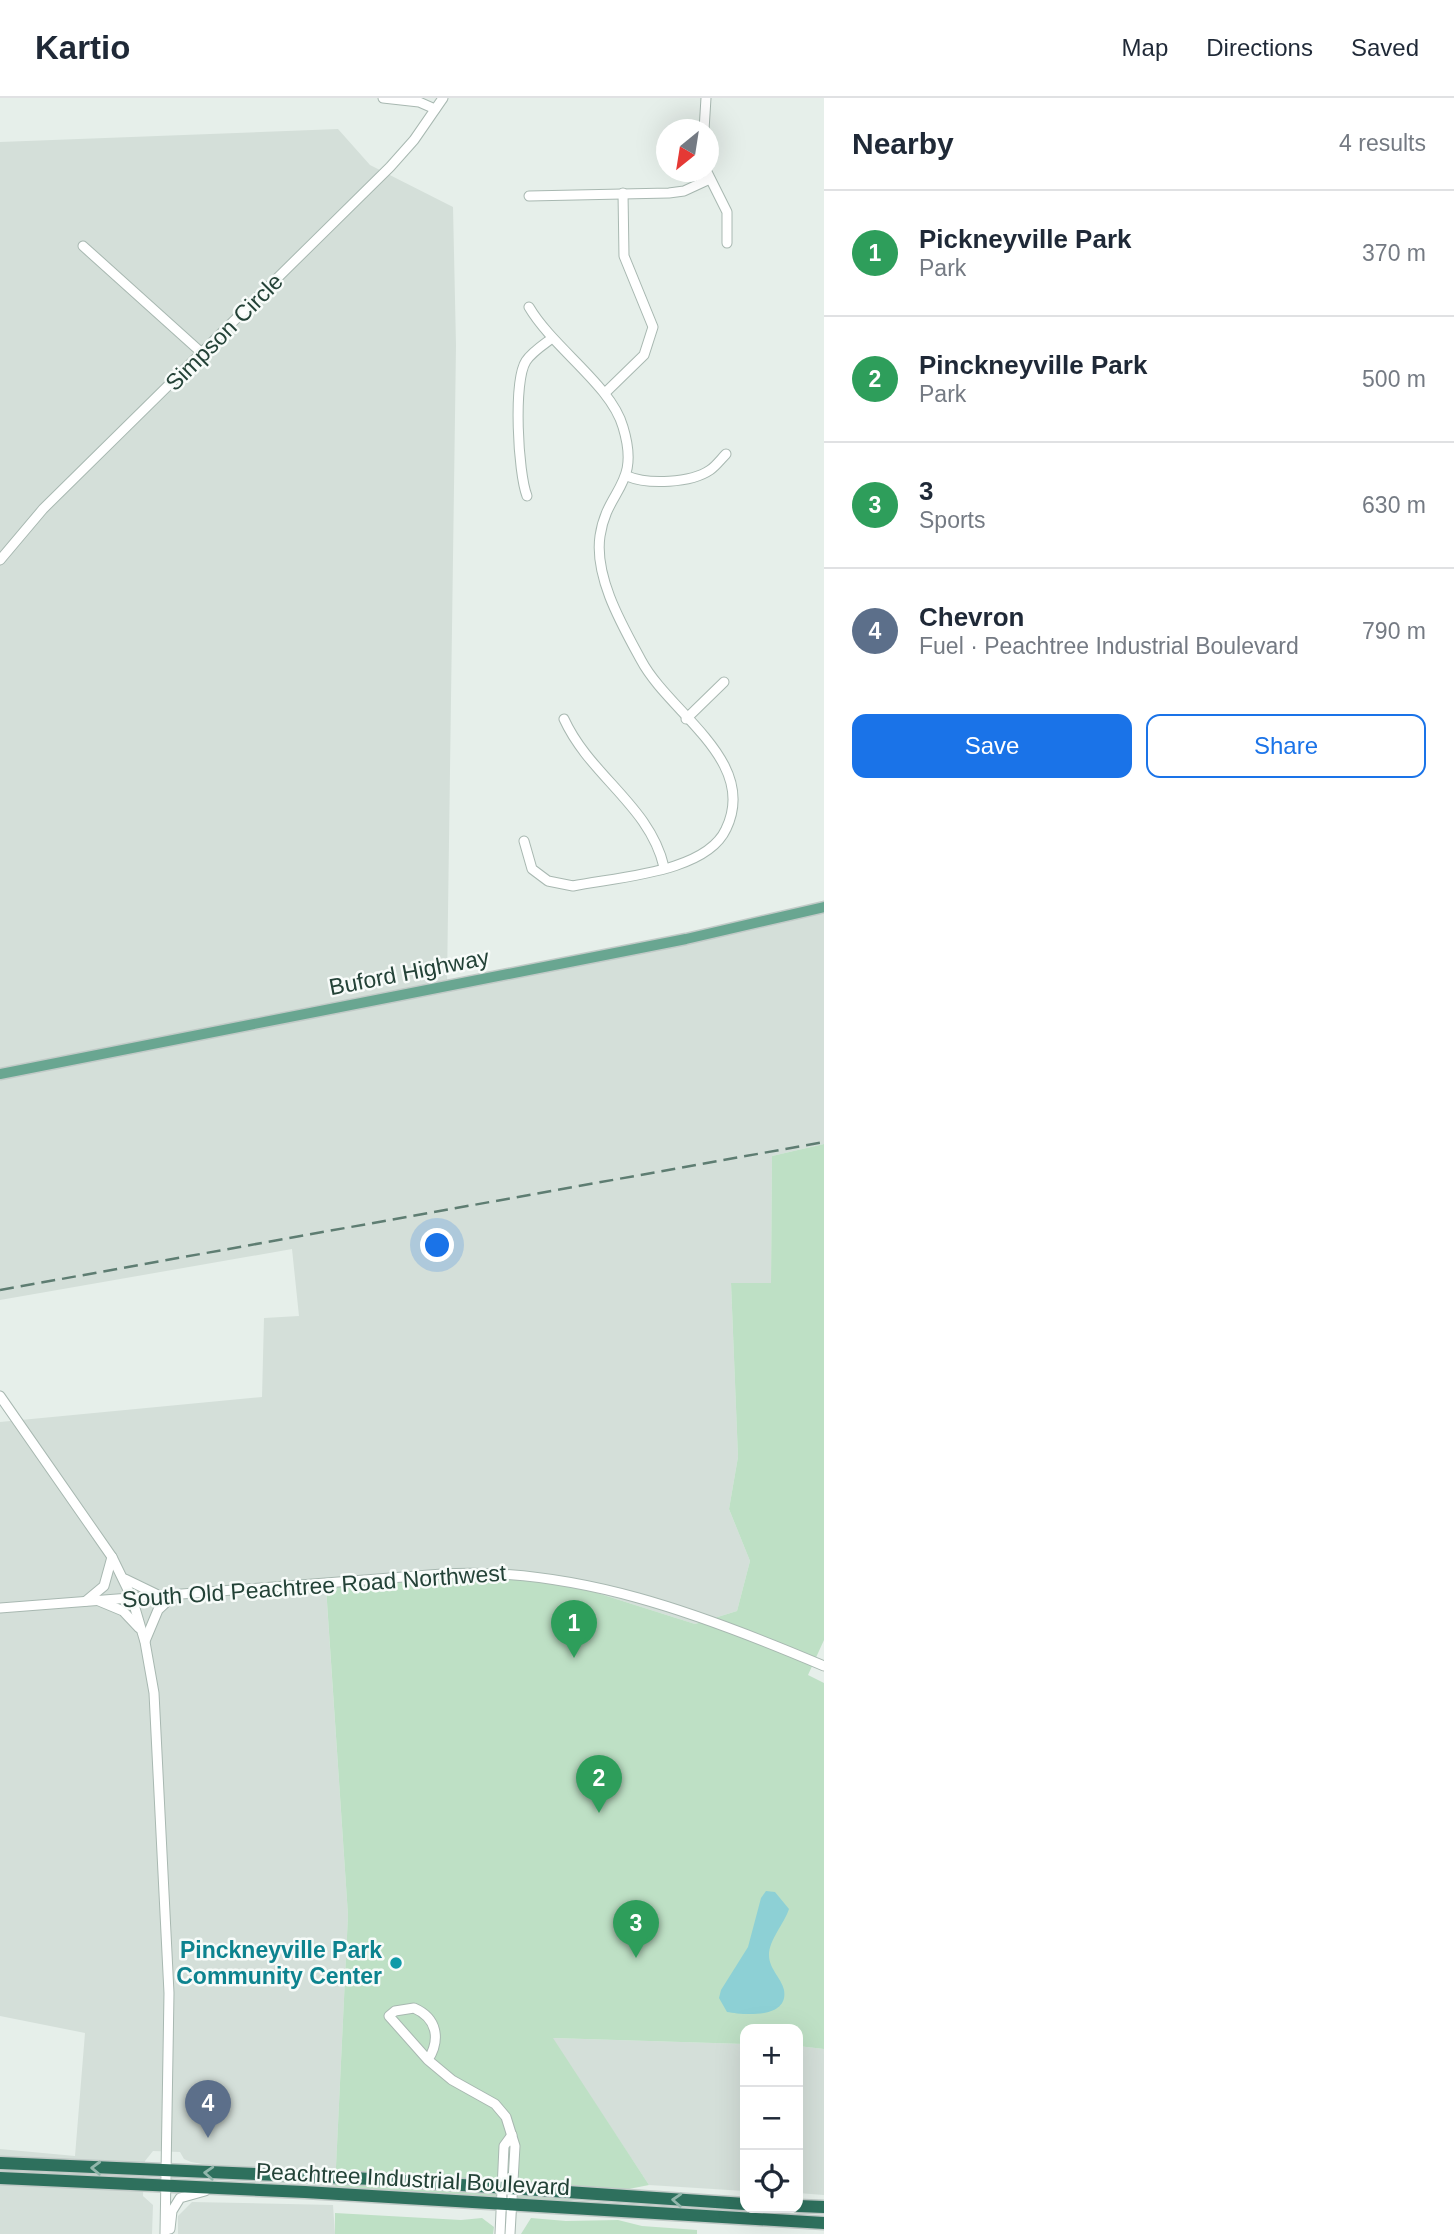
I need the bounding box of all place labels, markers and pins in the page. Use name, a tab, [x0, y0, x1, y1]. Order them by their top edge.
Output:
pin: 1	[551, 1600, 597, 1658]
pin: 2	[576, 1755, 622, 1813]
pin: 3	[613, 1900, 659, 1958]
place label: Pinckneyville Park Community Center	[176, 1937, 382, 1989]
marker: Pinckneyville Park Community Center	[388, 1955, 404, 1971]
pin: 4	[185, 2080, 231, 2138]

